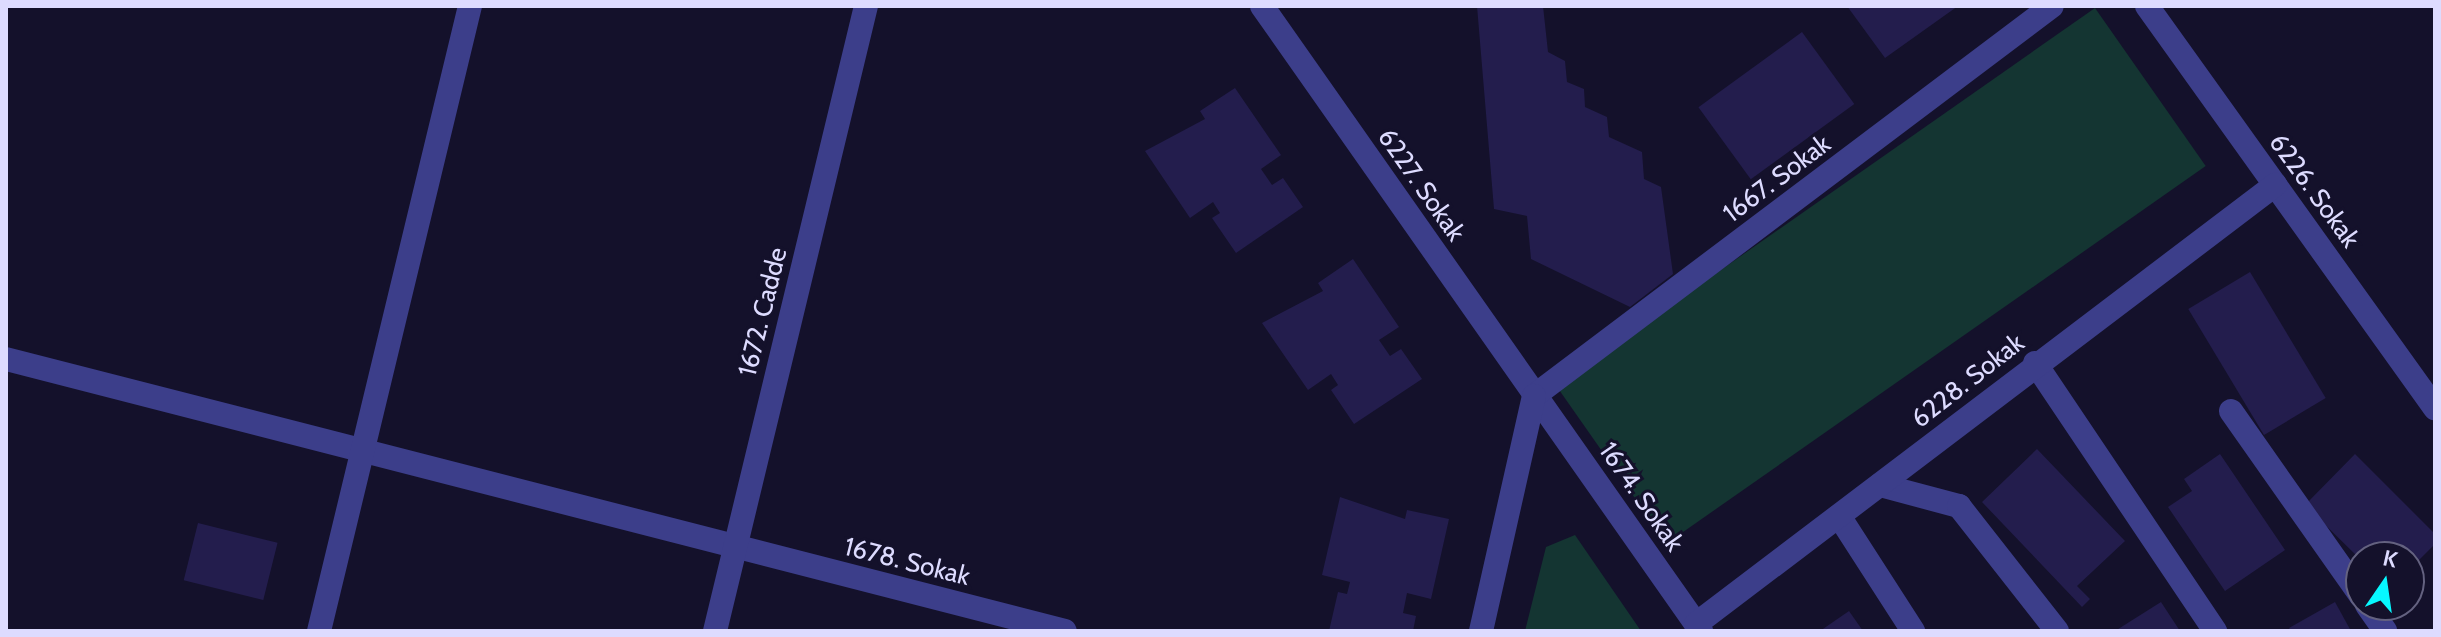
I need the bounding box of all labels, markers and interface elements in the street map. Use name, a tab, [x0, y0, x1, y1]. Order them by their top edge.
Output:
street label: 6227. Sokak	[1371, 123, 1471, 247]
street label: 6226. Sokak	[2262, 128, 2366, 254]
street label: 1667. Sokak	[1717, 129, 1837, 229]
street label: 1672. Cadde	[732, 244, 794, 380]
street label: 6228. Sokak	[1906, 327, 2030, 435]
street label: 1674. Sokak	[1592, 436, 1690, 558]
street label: 1678. Sokak	[841, 531, 973, 593]
north arrow	[2345, 541, 2425, 621]
text: K	[2380, 544, 2400, 574]

